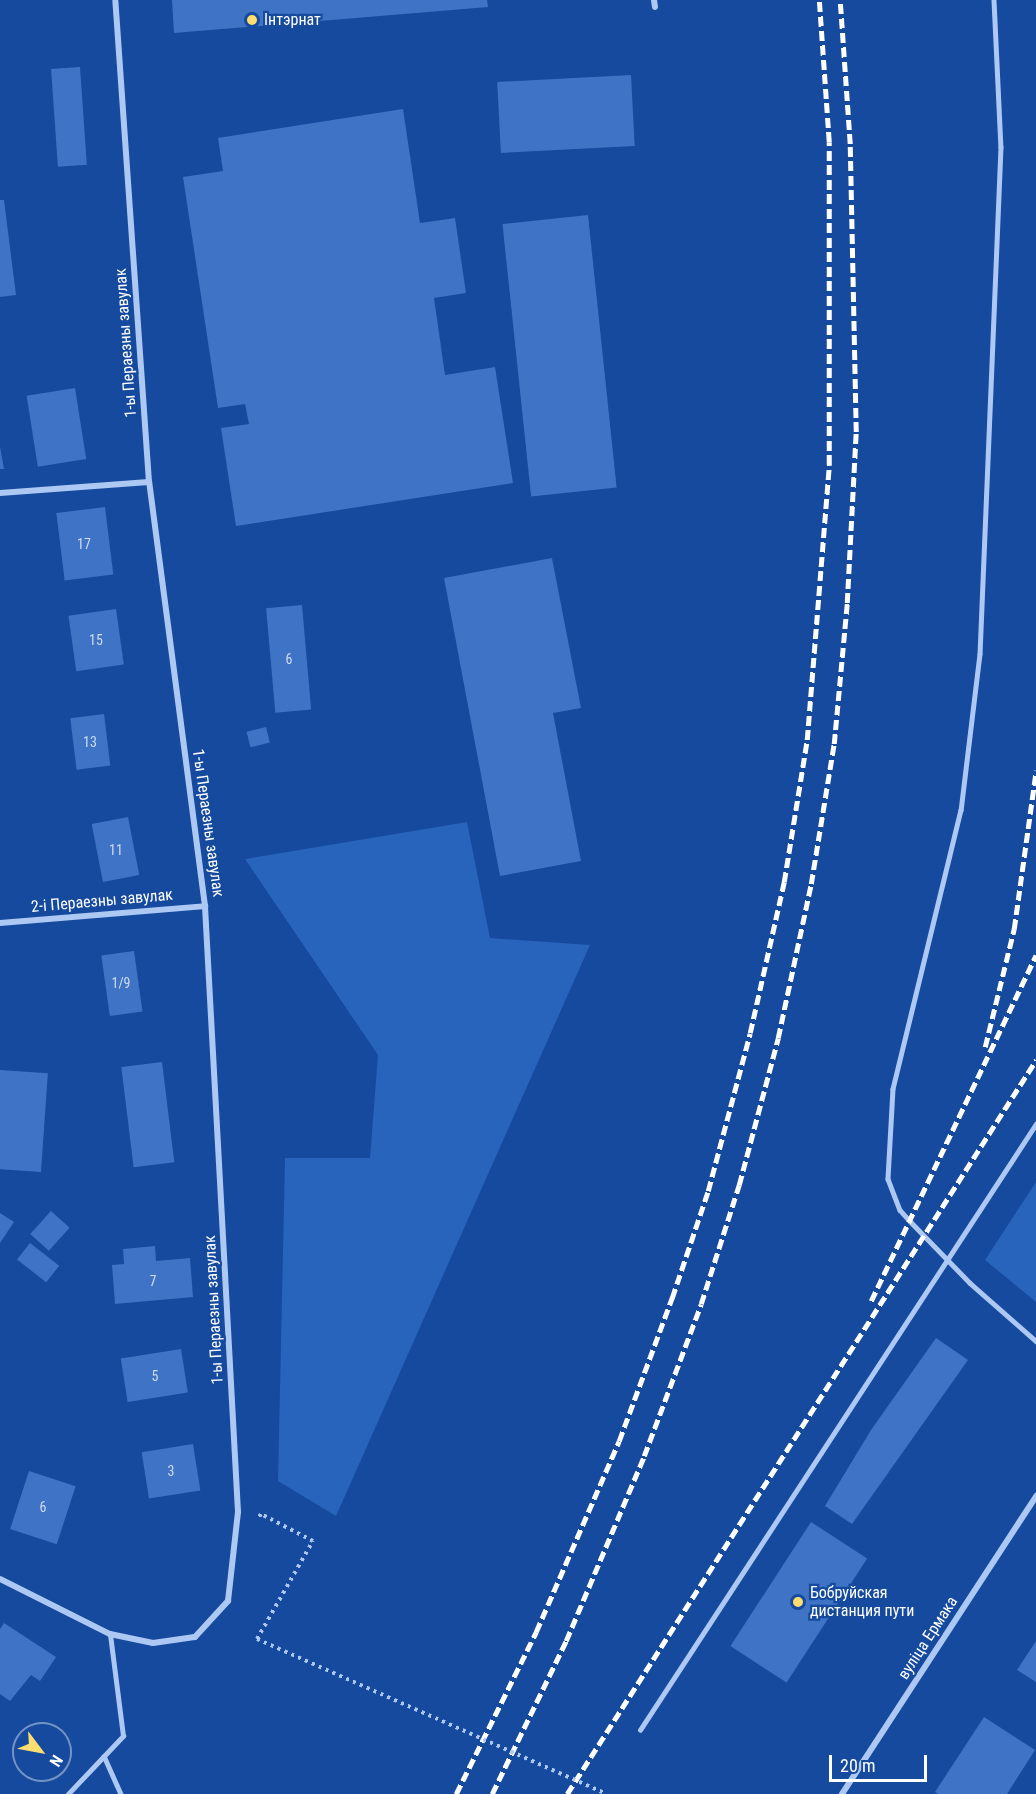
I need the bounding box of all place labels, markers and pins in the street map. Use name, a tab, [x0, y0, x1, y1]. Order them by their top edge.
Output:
place label: Інтэрнат	[264, 10, 321, 30]
marker: Інтэрнат	[245, 13, 259, 27]
place label: Бобруйская дистанция пути	[810, 1583, 914, 1621]
marker: Бобруйская дистанция пути	[791, 1595, 805, 1609]

